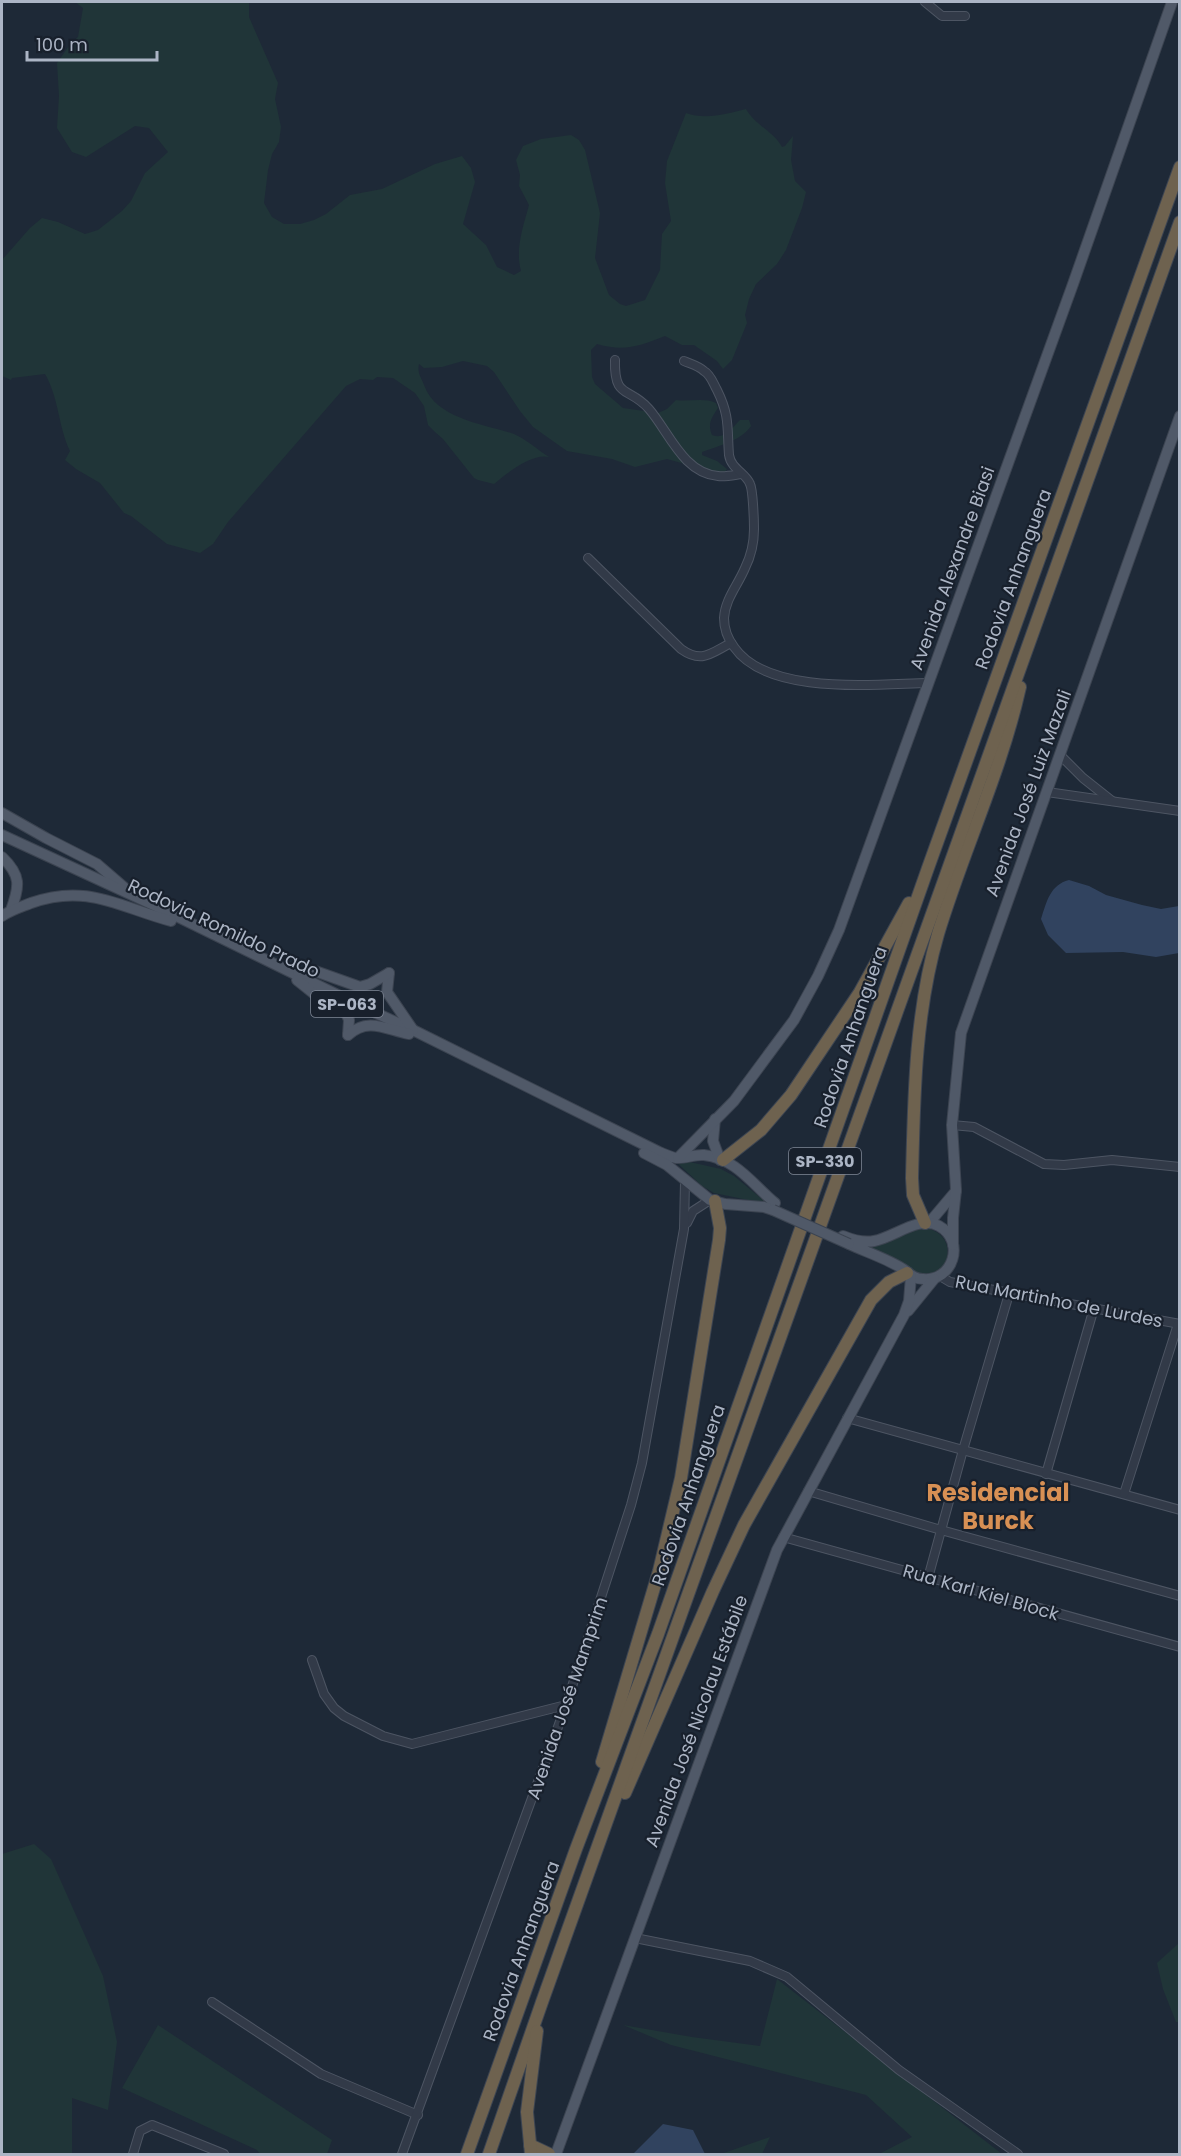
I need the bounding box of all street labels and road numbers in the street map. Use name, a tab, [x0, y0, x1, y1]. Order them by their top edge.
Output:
street label: Avenida Alexandre Biasi	[904, 463, 1000, 673]
street label: Rodovia Anhanguera	[969, 485, 1057, 673]
street label: Avenida José Luiz Mazali	[979, 686, 1077, 900]
street label: Rodovia Romildo Prado	[124, 873, 324, 983]
street label: Rodovia Anhanguera	[807, 943, 893, 1131]
road number: SP-063	[311, 991, 383, 1017]
road number: SP-330	[789, 1148, 861, 1174]
street label: Rua Martinho de Lurdes	[953, 1269, 1165, 1333]
street label: Rodovia Anhanguera	[645, 1401, 731, 1589]
street label: Rua Karl Kiel Block	[900, 1558, 1063, 1626]
street label: Avenida José Nicolau Estábile	[639, 1591, 753, 1851]
street label: Avenida José Mamprim	[521, 1593, 613, 1803]
street label: Rodovia Anhanguera	[477, 1857, 565, 2045]

